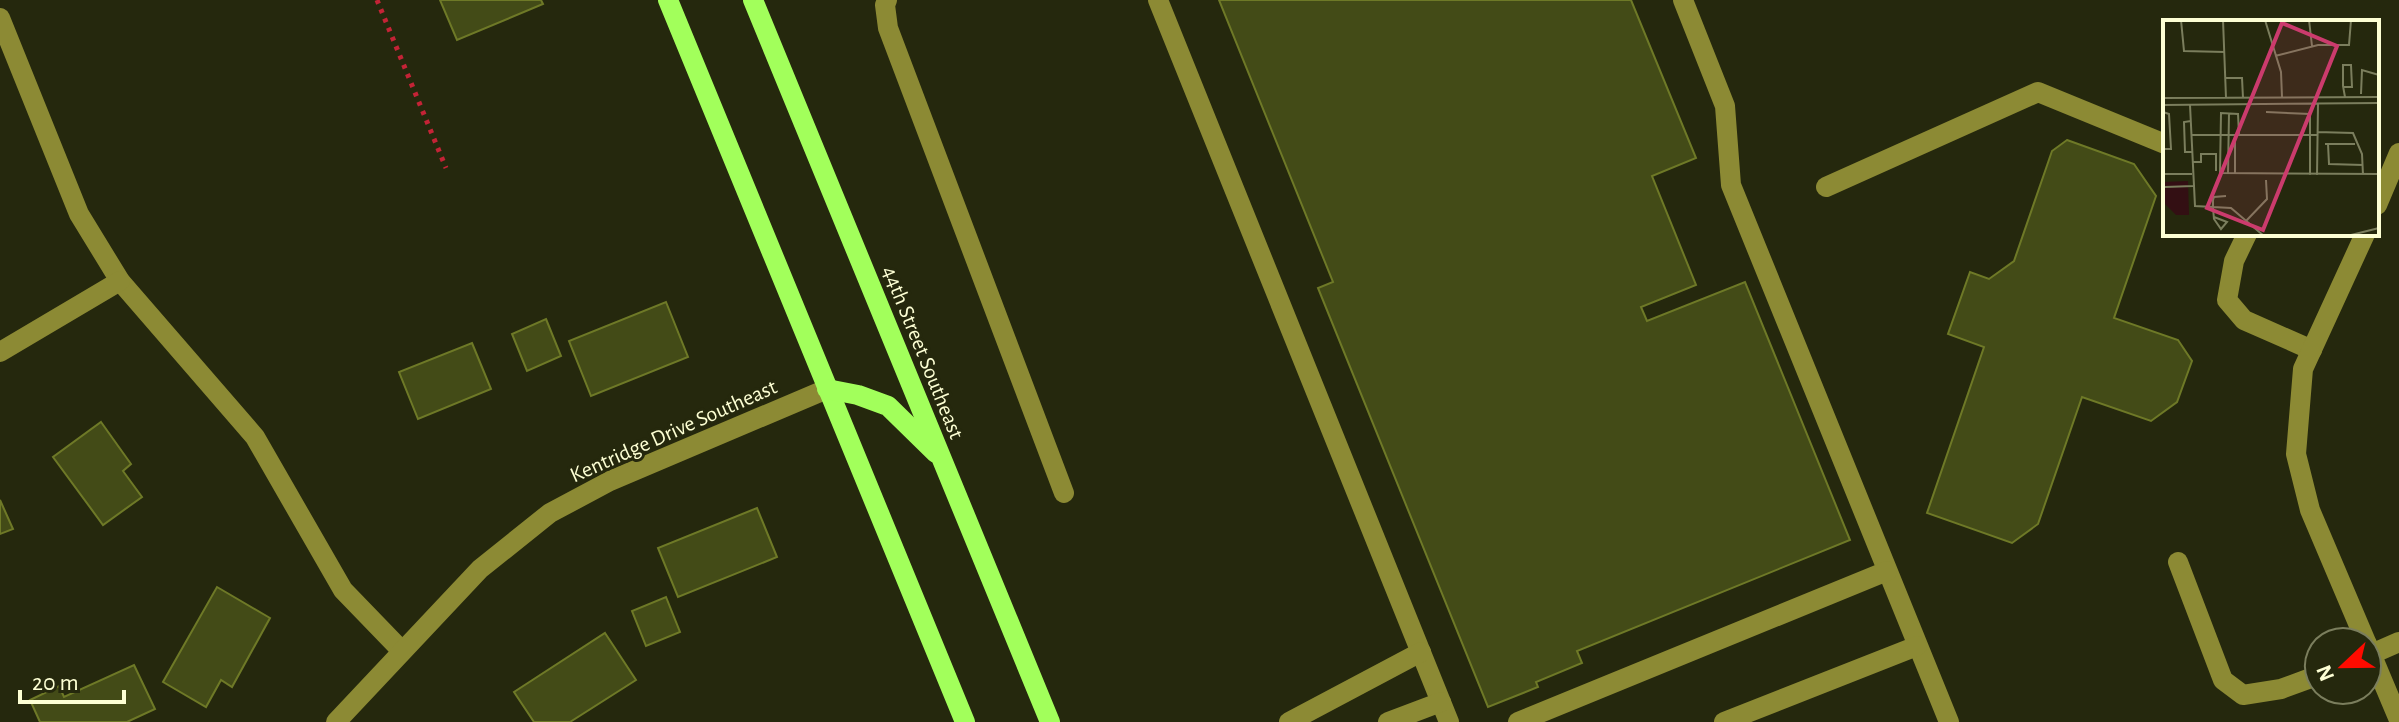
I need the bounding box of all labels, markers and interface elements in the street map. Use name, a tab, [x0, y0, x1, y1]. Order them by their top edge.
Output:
inset map	[2163, 20, 2379, 236]
street label: 44th Street Southeast	[878, 263, 968, 442]
street label: Kentridge Drive Southeast	[567, 375, 780, 486]
north arrow	[2303, 626, 2383, 706]
scale bar	[20, 654, 124, 704]
text: N	[2312, 662, 2338, 684]
text: 20 m	[32, 671, 79, 695]

